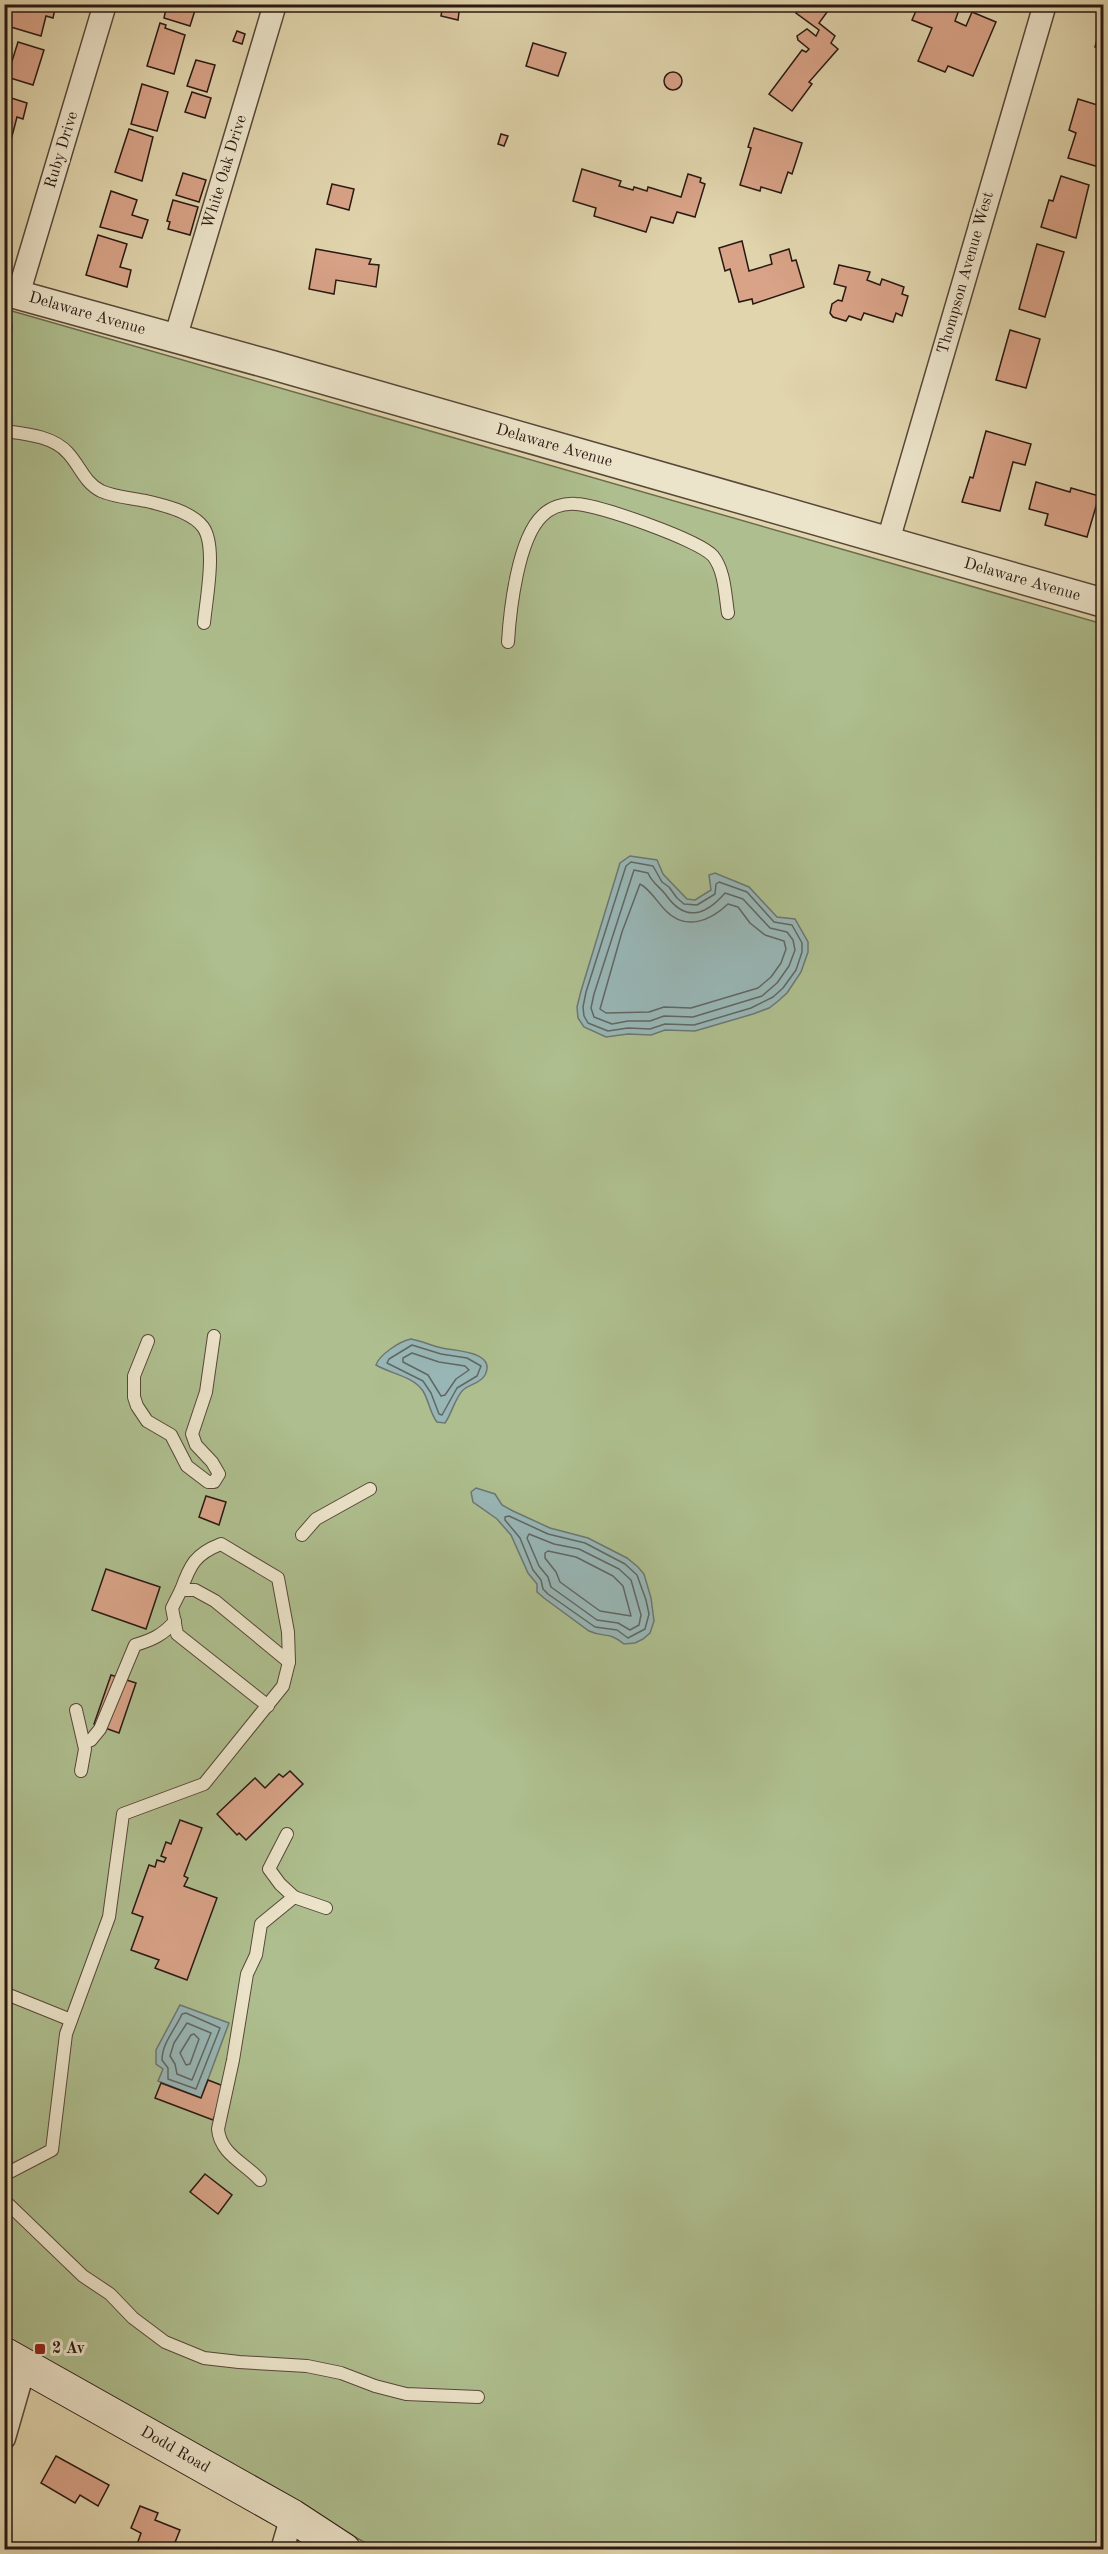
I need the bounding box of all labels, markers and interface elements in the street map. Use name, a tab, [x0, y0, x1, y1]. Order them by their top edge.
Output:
street label: Ruby Drive	[43, 110, 81, 190]
street label: White Oak Drive	[200, 113, 250, 231]
street label: Thompson Avenue West	[935, 190, 997, 356]
street label: Delaware Avenue	[27, 290, 147, 338]
street label: Delaware Avenue	[494, 422, 614, 470]
street label: Delaware Avenue	[962, 556, 1082, 604]
place label: 2 Av	[52, 2341, 85, 2357]
marker: 2 Av	[33, 2342, 47, 2356]
street label: Dodd Road	[138, 2424, 212, 2476]

